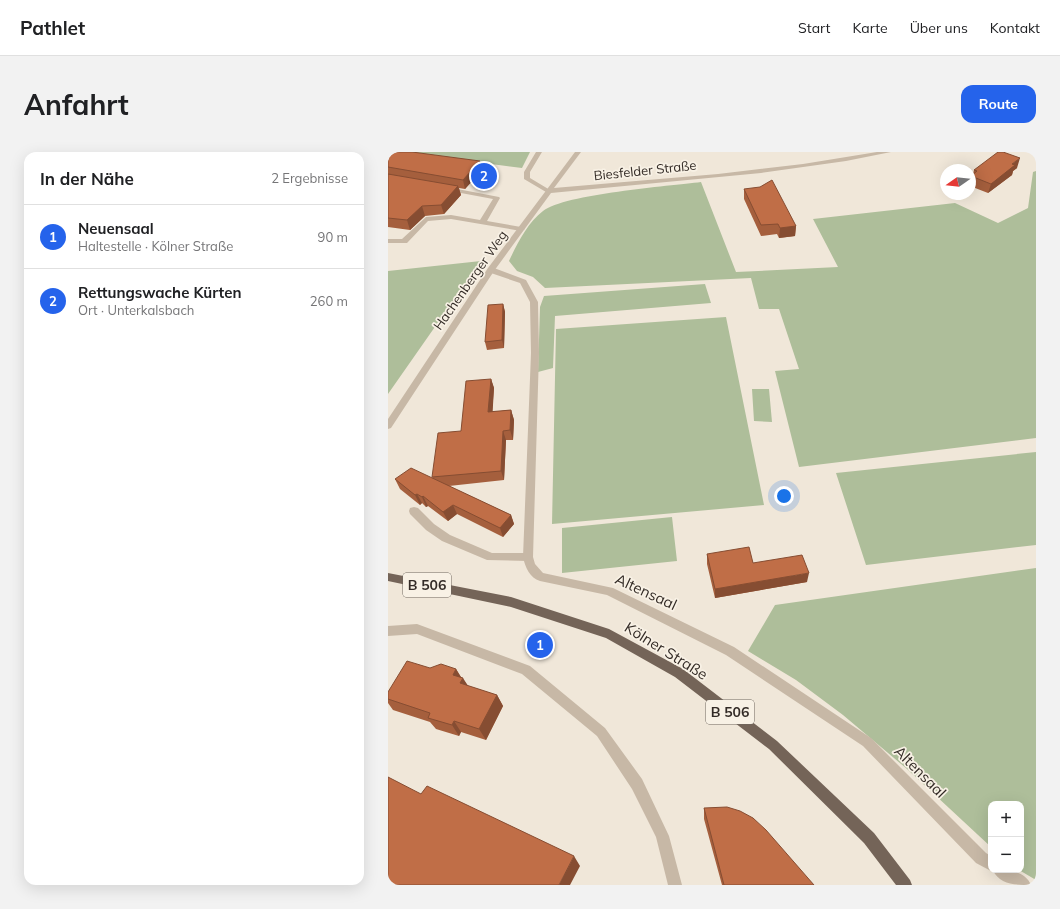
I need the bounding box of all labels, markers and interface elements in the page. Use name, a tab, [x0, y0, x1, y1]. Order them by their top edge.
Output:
text: Pathlet	[20, 16, 85, 40]
text: Start	[798, 19, 830, 37]
text: Karte	[852, 19, 888, 37]
text: Über uns	[910, 19, 968, 37]
text: Kontakt	[990, 19, 1040, 37]
button: Route	[961, 85, 1036, 123]
text: Anfahrt	[24, 87, 129, 122]
street label: Biesfelder Straße	[593, 157, 697, 183]
pin: 2	[471, 161, 497, 191]
north arrow	[940, 164, 976, 200]
text: In der Nähe	[40, 168, 134, 189]
text: 2 Ergebnisse	[271, 170, 348, 186]
text: Neuensaal	[78, 219, 154, 238]
street label: Hachenberger Weg	[430, 227, 510, 333]
text: 1	[49, 229, 57, 245]
text: 90 m	[318, 229, 348, 245]
text: Haltestelle · Kölner Straße	[78, 238, 233, 254]
text: Rettungswache Kürten	[78, 283, 241, 302]
text: 2	[49, 293, 57, 309]
text: 260 m	[310, 293, 348, 309]
text: Ort · Unterkalsbach	[78, 302, 194, 318]
your location	[774, 486, 794, 506]
street label: Altensaal	[612, 569, 680, 614]
road number: B 506	[403, 573, 451, 597]
street label: Kölner Straße	[621, 618, 711, 684]
pin: 1	[527, 630, 553, 660]
road number: B 506	[706, 700, 754, 724]
street label: Altensaal	[890, 742, 950, 802]
map controls	[988, 801, 1024, 873]
button: +	[988, 801, 1024, 837]
button: −	[988, 837, 1024, 873]

